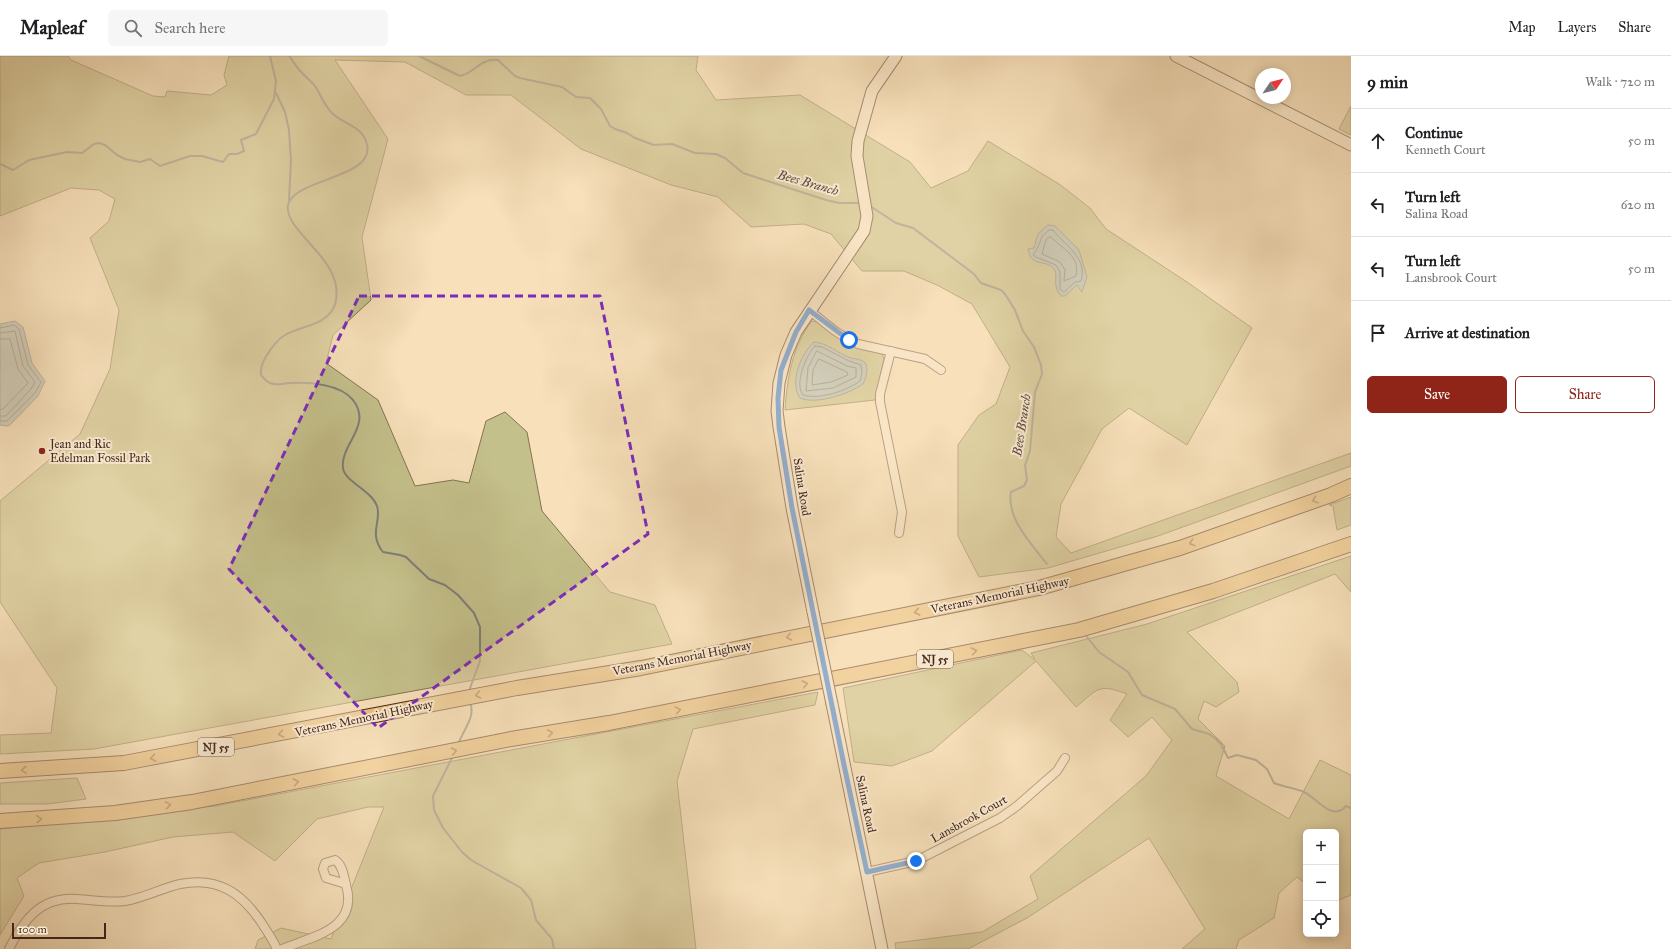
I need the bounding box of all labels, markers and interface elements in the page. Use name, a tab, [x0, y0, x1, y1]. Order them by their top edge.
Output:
search box	[108, 10, 388, 46]
text: Mapleaf	[20, 16, 84, 39]
icon: search	[122, 17, 144, 39]
text: Search here	[154, 19, 225, 37]
text: Map	[1508, 19, 1536, 36]
text: Layers	[1558, 19, 1596, 36]
text: Share	[1618, 19, 1651, 36]
north arrow	[1255, 68, 1291, 104]
text: 9 min	[1367, 72, 1408, 93]
text: Walk · 720 m	[1585, 74, 1655, 90]
text: Continue	[1405, 124, 1463, 142]
icon: ahead	[1367, 130, 1389, 152]
text: 50 m	[1628, 133, 1655, 149]
text: Kenneth Court	[1405, 142, 1486, 158]
water label: Bees Branch	[775, 166, 841, 200]
text: Turn left	[1405, 188, 1461, 206]
icon: left	[1367, 194, 1389, 216]
text: 620 m	[1621, 197, 1655, 213]
text: Salina Road	[1405, 206, 1468, 222]
text: Turn left	[1405, 252, 1461, 270]
icon: left	[1367, 258, 1389, 280]
text: 50 m	[1628, 261, 1655, 277]
text: Lansbrook Court	[1405, 270, 1497, 286]
icon: arrive	[1367, 322, 1389, 344]
text: Arrive at destination	[1405, 324, 1530, 342]
route start	[840, 331, 858, 349]
button: Save	[1367, 376, 1507, 413]
button: Share	[1515, 376, 1655, 413]
water label: Bees Branch	[1009, 392, 1035, 458]
place label: Jean and Ric Edelman Fossil Park	[48, 437, 151, 465]
marker: Jean and Ric Edelman Fossil Park	[37, 446, 47, 456]
street label: Salina Road	[791, 457, 813, 517]
one-way arrow	[1311, 496, 1318, 504]
one-way arrow	[1189, 539, 1196, 547]
street label: Veterans Memorial Highway	[929, 573, 1071, 618]
one-way arrow	[914, 607, 920, 616]
one-way arrow	[786, 633, 793, 641]
street label: Veterans Memorial Highway	[610, 638, 753, 679]
one-way arrow	[971, 647, 977, 656]
road number: NJ 55	[917, 650, 953, 668]
one-way arrow	[802, 681, 808, 689]
one-way arrow	[475, 690, 481, 699]
street label: Veterans Memorial Highway	[293, 696, 435, 741]
one-way arrow	[674, 706, 681, 714]
one-way arrow	[547, 729, 553, 738]
one-way arrow	[278, 730, 284, 738]
road number: NJ 55	[198, 738, 234, 756]
one-way arrow	[451, 748, 457, 756]
one-way arrow	[150, 753, 156, 762]
one-way arrow	[21, 766, 27, 775]
street label: Salina Road	[853, 774, 879, 834]
one-way arrow	[293, 779, 299, 787]
street label: Lansbrook Court	[929, 792, 1010, 846]
one-way arrow	[165, 801, 171, 810]
one-way arrow	[36, 814, 42, 823]
map controls	[1303, 829, 1339, 937]
button: +	[1303, 829, 1339, 865]
route end	[907, 852, 925, 870]
button: −	[1303, 865, 1339, 901]
button: locate	[1303, 901, 1339, 937]
scale bar	[12, 921, 106, 940]
text: 100 m	[18, 923, 47, 936]

